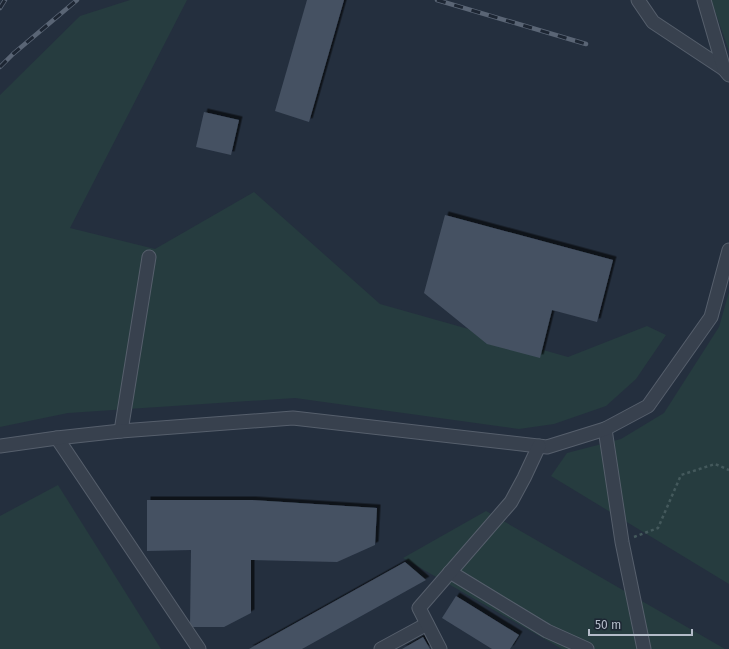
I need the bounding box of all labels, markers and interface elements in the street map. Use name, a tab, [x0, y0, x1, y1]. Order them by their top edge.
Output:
scale bar	[589, 611, 692, 637]
text: 50 m	[595, 618, 621, 632]

